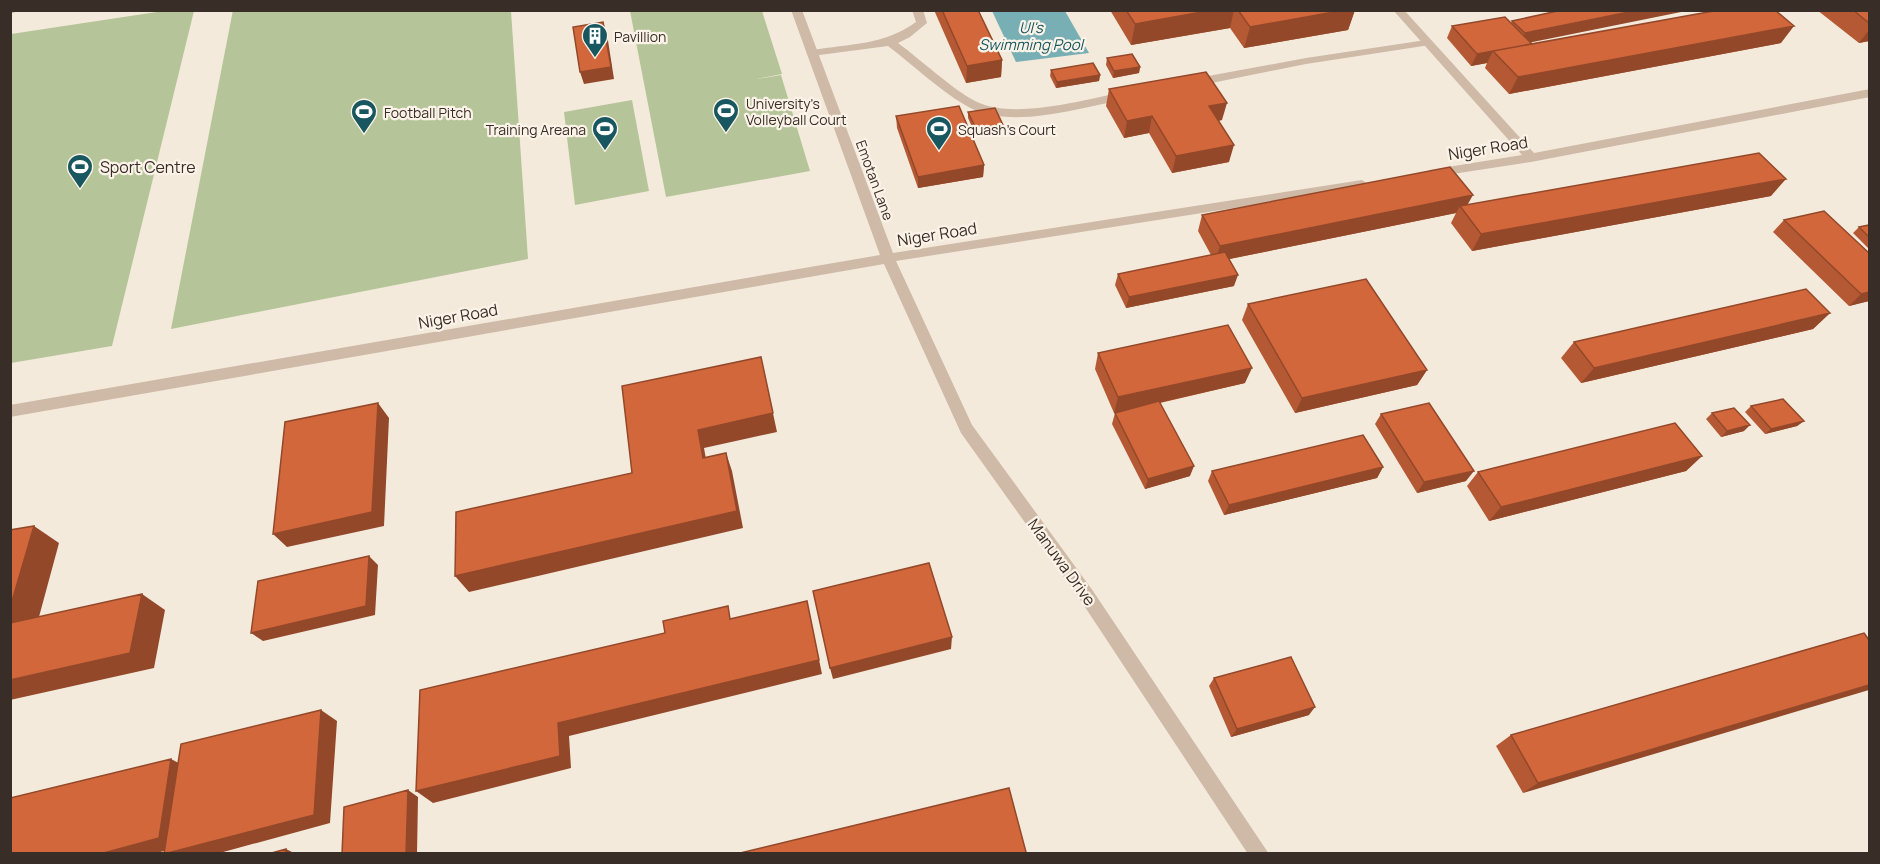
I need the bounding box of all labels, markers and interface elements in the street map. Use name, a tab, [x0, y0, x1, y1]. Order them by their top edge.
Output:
water label: UI's Swimming Pool	[979, 17, 1086, 55]
building icon: Pavillion	[580, 21, 610, 59]
place label: Pavillion	[614, 27, 666, 46]
place label: University's Volleyball Court	[746, 94, 847, 129]
sports icon: University's Volleyball Court	[711, 96, 741, 134]
sports icon: Football Pitch	[349, 97, 379, 135]
place label: Football Pitch	[384, 103, 472, 122]
sports icon: Training Areana	[590, 114, 620, 152]
sports icon: Squash's Court	[924, 114, 954, 152]
place label: Training Areana	[486, 120, 586, 139]
place label: Squash's Court	[958, 120, 1056, 139]
street label: Niger Road	[1447, 131, 1529, 165]
street label: Emotan Lane	[852, 137, 898, 223]
sports icon: Sport Centre	[65, 152, 95, 190]
place label: Sport Centre	[100, 156, 196, 178]
street label: Niger Road	[896, 217, 978, 251]
street label: Niger Road	[416, 298, 500, 334]
street label: Manuwa Drive	[1023, 514, 1101, 610]

